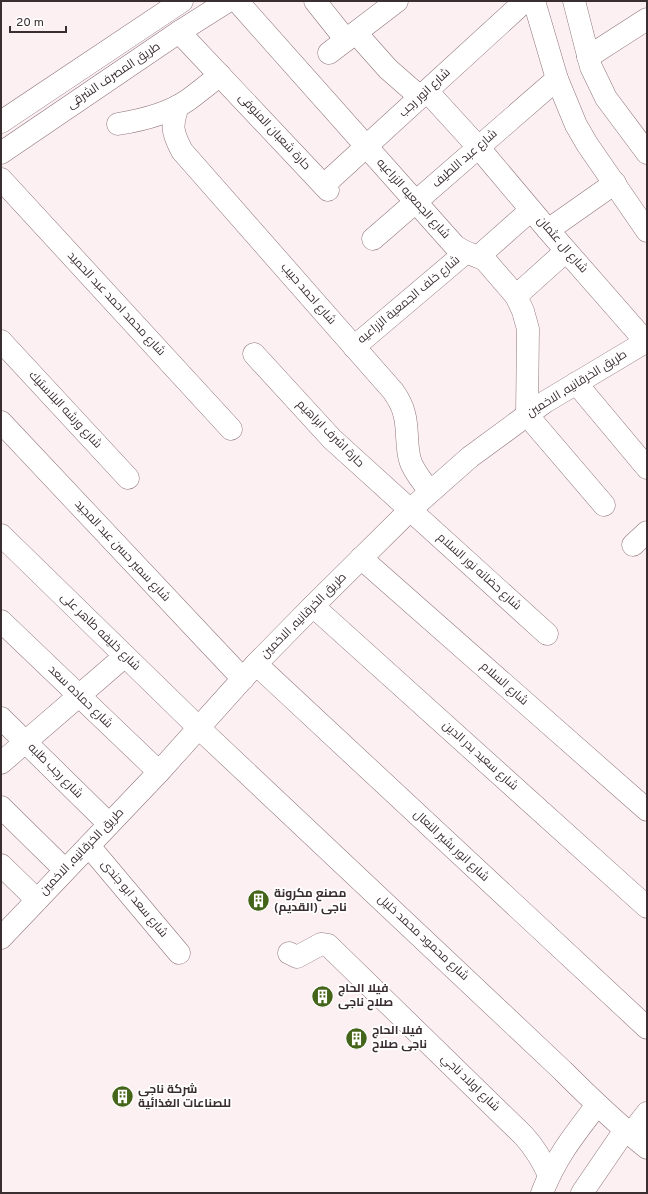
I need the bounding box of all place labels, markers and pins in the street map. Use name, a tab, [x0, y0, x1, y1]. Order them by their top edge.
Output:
place label: مصنع مكرونة ناجى (القديم)	[274, 886, 347, 916]
building icon: مصنع مكرونة ناجى (القديم)	[245, 888, 271, 914]
place label: فيلا الحاج صلاح ناجى	[338, 981, 393, 1011]
building icon: فيلا الحاج صلاح ناجى	[309, 983, 335, 1009]
place label: فيلا الحاج ناجى صلاح	[372, 1023, 427, 1053]
building icon: فيلا الحاج ناجى صلاح	[343, 1025, 369, 1051]
place label: شركة ناجى للصناعات الغذائية	[138, 1082, 231, 1112]
building icon: شركة ناجى للصناعات الغذائية	[109, 1084, 135, 1110]

